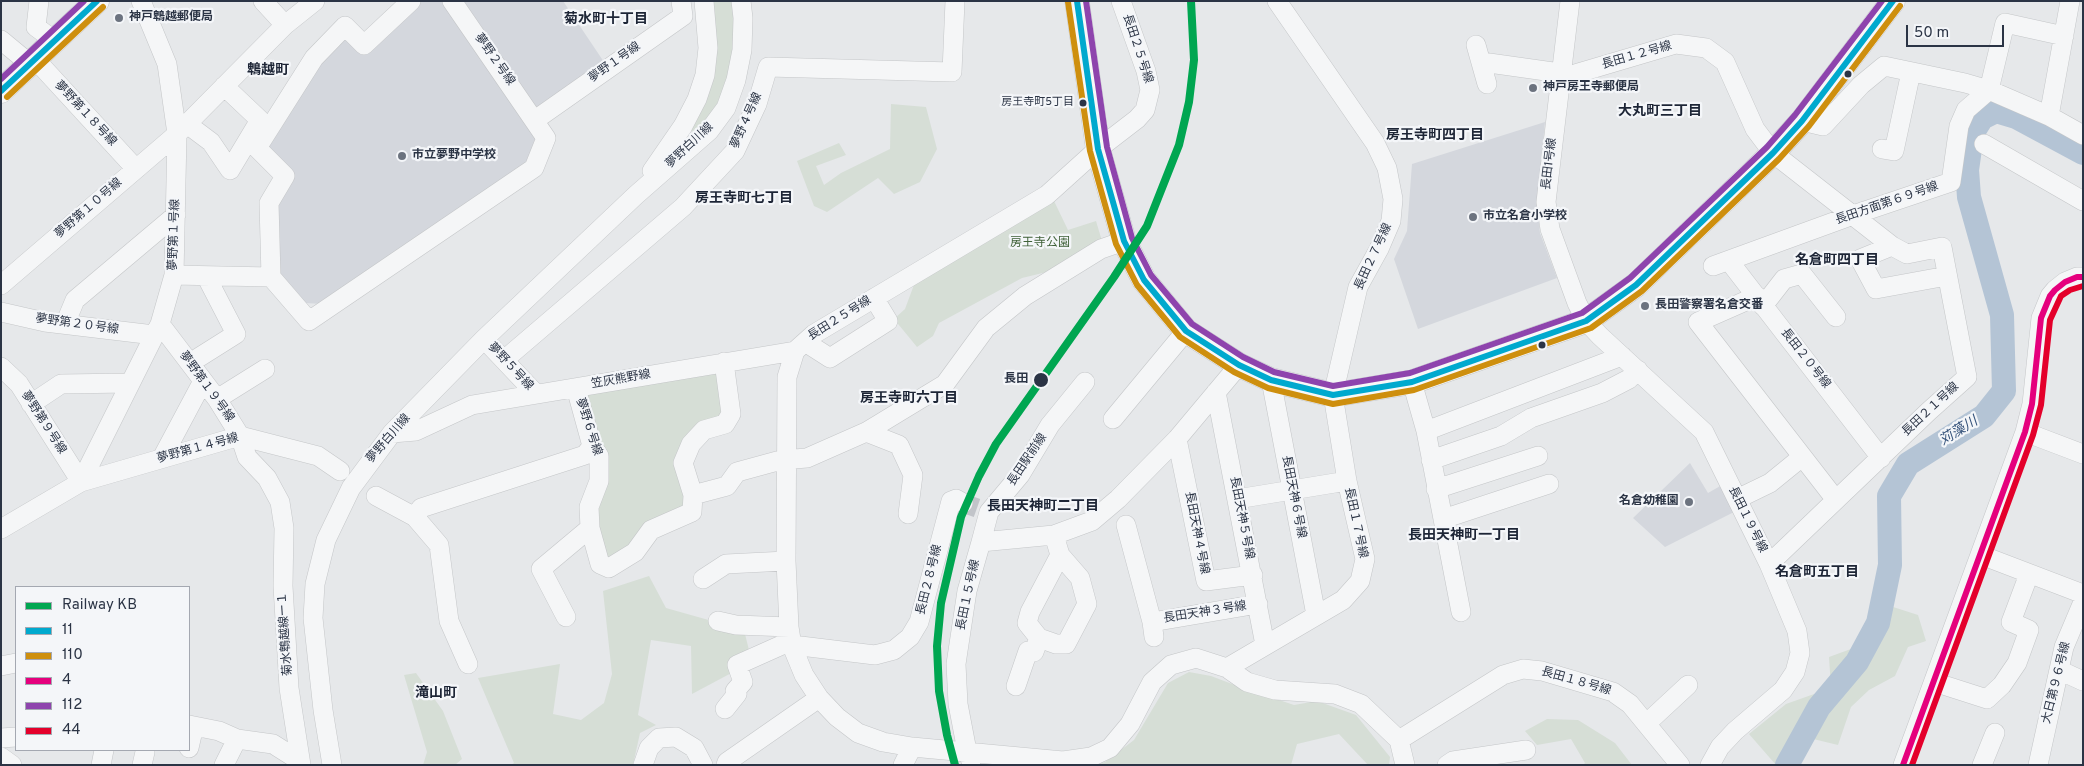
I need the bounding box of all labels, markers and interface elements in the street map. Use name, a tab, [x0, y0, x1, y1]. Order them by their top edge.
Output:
place label: 神戸鵯越郵便局	[129, 11, 213, 25]
marker: 神戸鵯越郵便局	[113, 12, 125, 24]
district label: 菊水町十丁目	[564, 12, 648, 28]
street label: 長田２５号線	[1119, 13, 1155, 85]
scale bar	[1909, 15, 2006, 47]
text: 50 m	[1914, 24, 1949, 43]
street label: 夢野２号線	[471, 31, 517, 89]
street label: 長田１２号線	[1600, 39, 1674, 73]
street label: 夢野１号線	[586, 40, 644, 86]
district label: 鵯越町	[247, 63, 289, 79]
unlabelled marker	[1843, 69, 1853, 79]
street label: 夢野第１８号線	[51, 78, 119, 150]
place label: 神戸房王寺郵便局	[1543, 81, 1639, 95]
marker: 神戸房王寺郵便局	[1527, 82, 1539, 94]
street label: 夢野４号線	[728, 91, 766, 151]
place label: 房王寺町5丁目	[1001, 96, 1074, 110]
marker: 房王寺町5丁目	[1078, 98, 1088, 108]
district label: 大丸町三丁目	[1618, 104, 1702, 120]
street label: 夢野白川線	[663, 120, 717, 172]
district label: 房王寺町四丁目	[1386, 128, 1484, 144]
street label: 長田1号線	[1540, 137, 1560, 191]
place label: 市立夢野中学校	[412, 149, 496, 163]
marker: 市立夢野中学校	[396, 150, 408, 162]
street label: 夢野第１０号線	[53, 176, 125, 242]
street label: 長田方面第６９号線	[1834, 180, 1940, 228]
district label: 房王寺町七丁目	[695, 191, 793, 207]
street label: 夢野第１号線	[167, 199, 183, 271]
place label: 市立名倉小学校	[1483, 210, 1567, 224]
marker: 市立名倉小学校	[1467, 211, 1479, 223]
street label: 長田２７号線	[1352, 221, 1396, 293]
park label: 房王寺公園	[1010, 237, 1070, 251]
district label: 名倉町四丁目	[1795, 253, 1879, 269]
street label: 長田２５号線	[806, 294, 874, 344]
place label: 長田警察署名倉交番	[1655, 299, 1763, 313]
marker: 長田警察署名倉交番	[1639, 300, 1651, 312]
street label: 夢野第２０号線	[34, 312, 120, 338]
street label: 長田２０号線	[1777, 326, 1833, 392]
street label: 夢野５号線	[484, 340, 536, 394]
unlabelled marker	[1537, 340, 1547, 350]
street label: 夢野第１９号線	[175, 349, 237, 425]
street label: 笠灰熊野線	[590, 368, 652, 392]
marker: 長田	[1032, 371, 1050, 389]
place label: 長田	[1004, 373, 1028, 387]
street label: 長田２１号線	[1900, 380, 1962, 440]
street label: 夢野第９号線	[17, 389, 69, 457]
district label: 房王寺町六丁目	[860, 391, 958, 407]
street label: 夢野６号線	[572, 396, 604, 458]
street label: 夢野白川線	[364, 412, 414, 466]
water label: 苅藻川	[1937, 414, 1981, 450]
street label: 夢野第１４号線	[156, 431, 240, 467]
street label: 長田駅前線	[1005, 431, 1051, 489]
street label: 長田天神６号線	[1278, 454, 1308, 540]
street label: 長田天神５号線	[1226, 475, 1256, 561]
street label: 長田１９号線	[1725, 484, 1769, 556]
street label: 長田１７号線	[1340, 486, 1370, 560]
street label: 長田天神４号線	[1181, 490, 1211, 576]
place label: 名倉幼稚園	[1619, 495, 1679, 509]
marker: 名倉幼稚園	[1683, 496, 1695, 508]
district label: 長田天神町二丁目	[987, 499, 1099, 515]
district label: 長田天神町一丁目	[1408, 528, 1520, 544]
street label: 長田２８号線	[914, 543, 946, 617]
street label: 長田１５号線	[954, 558, 984, 632]
district label: 名倉町五丁目	[1775, 565, 1859, 581]
legend	[15, 586, 190, 751]
street label: 菊水鵯越線ー１	[276, 592, 296, 676]
text: Railway KB	[62, 596, 137, 615]
street label: 長田天神３号線	[1162, 599, 1248, 627]
text: 11	[62, 621, 73, 640]
street label: 大日第９６号線	[2040, 641, 2074, 725]
text: 110	[62, 646, 83, 665]
street label: 長田１８号線	[1539, 665, 1613, 699]
text: 4	[62, 671, 71, 690]
district label: 滝山町	[415, 686, 457, 702]
text: 112	[62, 696, 82, 715]
text: 44	[62, 721, 81, 740]

